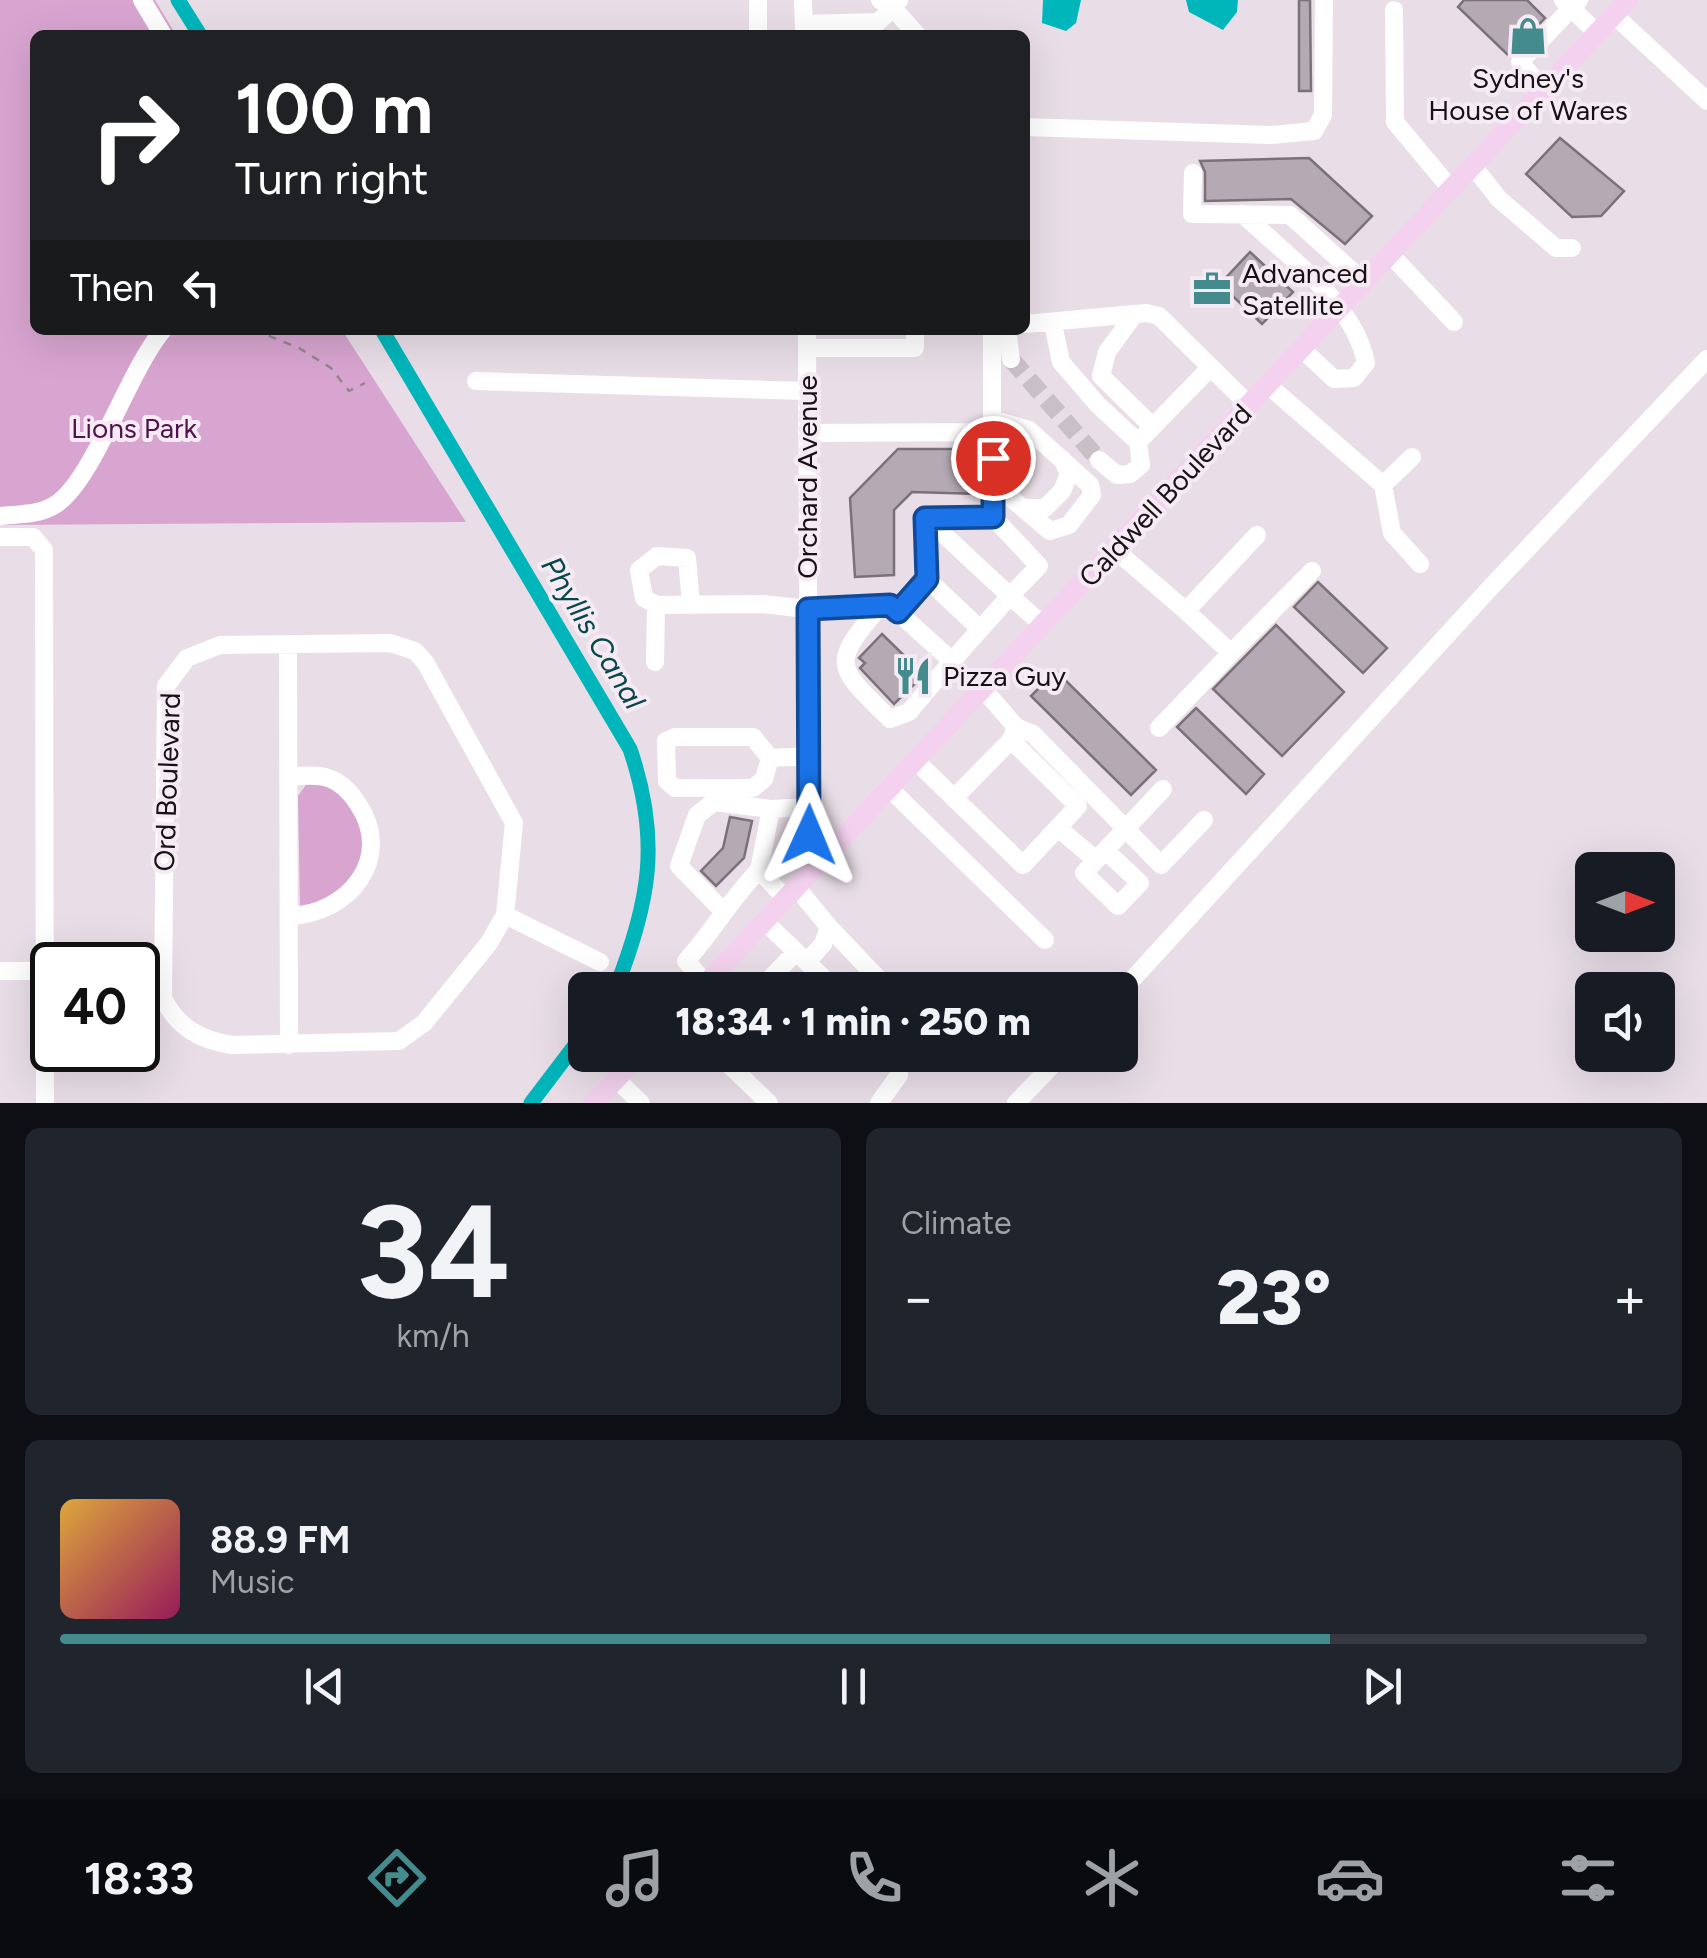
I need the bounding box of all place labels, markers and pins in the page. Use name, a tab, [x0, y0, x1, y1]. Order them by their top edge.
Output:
shop icon: Sydney's House of Wares	[1507, 15, 1549, 57]
place label: Sydney's House of Wares	[1428, 61, 1628, 127]
place label: Advanced Satellite	[1242, 256, 1368, 322]
office icon: Advanced Satellite	[1191, 268, 1233, 310]
pin	[951, 416, 1036, 501]
restaurant icon: Pizza Guy	[892, 655, 934, 697]
place label: Pizza Guy	[943, 659, 1066, 693]

